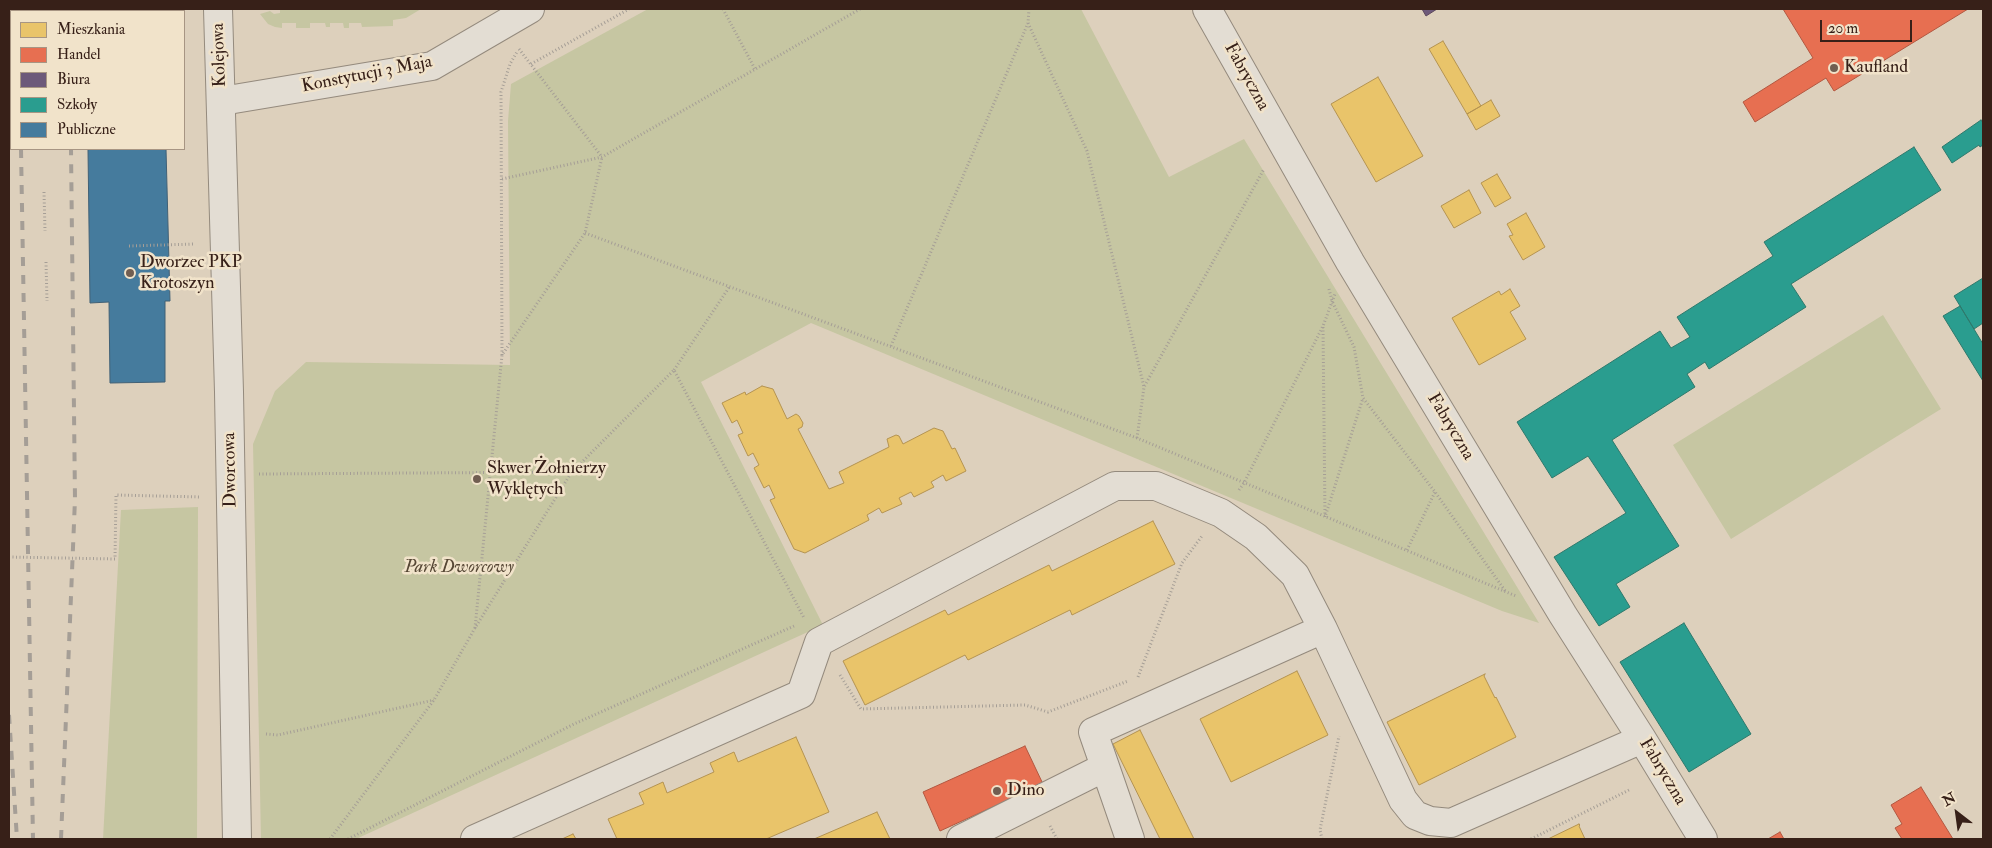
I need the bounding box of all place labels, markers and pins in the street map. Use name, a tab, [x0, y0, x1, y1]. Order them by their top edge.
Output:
place label: Kaufland	[1844, 57, 1908, 79]
marker: Kaufland	[1828, 62, 1840, 74]
place label: Dworzec PKP Krotoszyn	[140, 252, 242, 294]
marker: Dworzec PKP Krotoszyn	[124, 267, 136, 279]
place label: Skwer Żołnierzy Wyklętych	[487, 458, 606, 500]
marker: Skwer Żołnierzy Wyklętych	[471, 473, 483, 485]
place label: Dino	[1007, 780, 1044, 802]
marker: Dino	[991, 785, 1003, 797]

